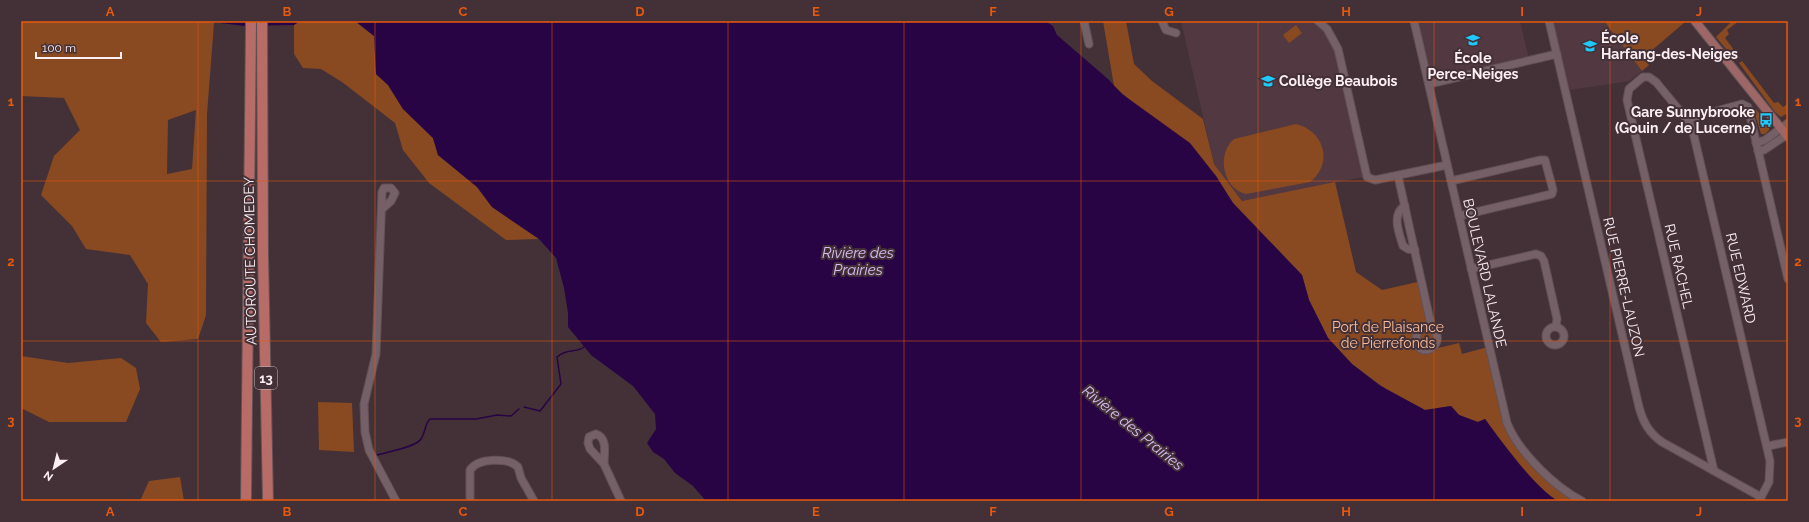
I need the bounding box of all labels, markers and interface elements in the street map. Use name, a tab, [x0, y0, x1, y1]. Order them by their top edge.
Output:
text: A	[106, 4, 115, 19]
text: B	[283, 4, 292, 19]
text: C	[459, 4, 468, 19]
text: D	[635, 4, 645, 19]
text: E	[812, 4, 820, 19]
text: F	[989, 4, 997, 19]
text: G	[1164, 4, 1174, 19]
text: H	[1341, 4, 1351, 19]
text: I	[1520, 4, 1524, 19]
text: J	[1696, 4, 1702, 19]
place label: École Harfang-des-Neiges	[1601, 29, 1738, 62]
school or university icon: École Perce-Neiges	[1465, 32, 1481, 48]
scale bar	[36, 34, 121, 60]
school or university icon: École Harfang-des-Neiges	[1582, 38, 1598, 54]
text: 100 m	[42, 41, 76, 55]
place label: École Perce-Neiges	[1427, 49, 1519, 82]
school or university icon: Collège Beaubois	[1260, 73, 1276, 89]
place label: Collège Beaubois	[1279, 73, 1397, 89]
text: 1	[8, 94, 15, 109]
text: 1	[1795, 94, 1802, 109]
place label: Gare Sunnybrooke (Gouin / de Lucerne)	[1615, 104, 1756, 136]
bus stop icon: Gare Sunnybrooke (Gouin / de Lucerne)	[1758, 112, 1774, 128]
street label: AUTOROUTE CHOMEDEY	[241, 177, 259, 345]
street label: BOULEVARD LALANDE	[1460, 197, 1510, 349]
street label: RUE PIERRE-LAUZON	[1600, 216, 1648, 358]
street label: RUE RACHEL	[1661, 222, 1697, 310]
street label: RUE EDWARD	[1723, 231, 1759, 325]
water label: Rivière des Prairies	[822, 244, 894, 279]
text: 2	[7, 254, 15, 269]
text: 2	[1794, 254, 1802, 269]
park label: Port de Plaisance de Pierrefonds	[1332, 319, 1444, 351]
road number: 13	[255, 367, 277, 389]
water label: Rivière des Prairies	[1079, 382, 1187, 474]
text: 3	[7, 413, 15, 428]
text: 3	[1794, 413, 1802, 428]
north arrow	[34, 448, 74, 488]
text: N	[41, 468, 56, 484]
text: A	[106, 504, 115, 519]
text: B	[283, 504, 292, 519]
text: C	[459, 504, 468, 519]
text: D	[635, 504, 645, 519]
text: E	[812, 504, 820, 519]
text: F	[989, 504, 997, 519]
text: G	[1164, 504, 1174, 519]
text: H	[1341, 504, 1351, 519]
text: I	[1520, 504, 1524, 519]
text: J	[1696, 504, 1702, 519]

